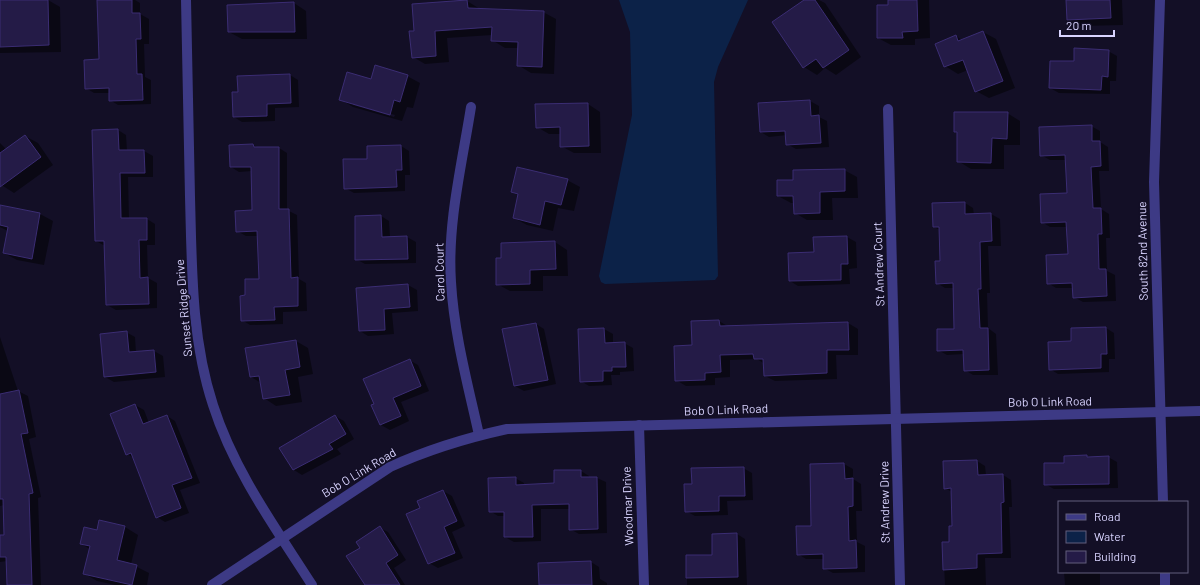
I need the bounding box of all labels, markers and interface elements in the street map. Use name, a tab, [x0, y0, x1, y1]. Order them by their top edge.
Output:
scale bar	[1060, 12, 1114, 38]
text: 20 m	[1066, 18, 1092, 32]
street label: South 82nd Avenue	[1134, 201, 1150, 301]
street label: St Andrew Court	[870, 221, 886, 307]
street label: Carol Court	[431, 243, 447, 301]
street label: Sunset Ridge Drive	[172, 259, 194, 357]
street label: Bob O Link Road	[1008, 393, 1092, 409]
street label: Bob O Link Road	[684, 401, 768, 417]
street label: Bob O Link Road	[319, 444, 398, 500]
street label: St Andrew Drive	[876, 461, 892, 543]
street label: Woodmar Drive	[619, 466, 635, 546]
legend	[1058, 501, 1188, 573]
text: Road	[1094, 509, 1121, 523]
text: Water	[1094, 529, 1126, 543]
text: Building	[1094, 549, 1136, 563]

